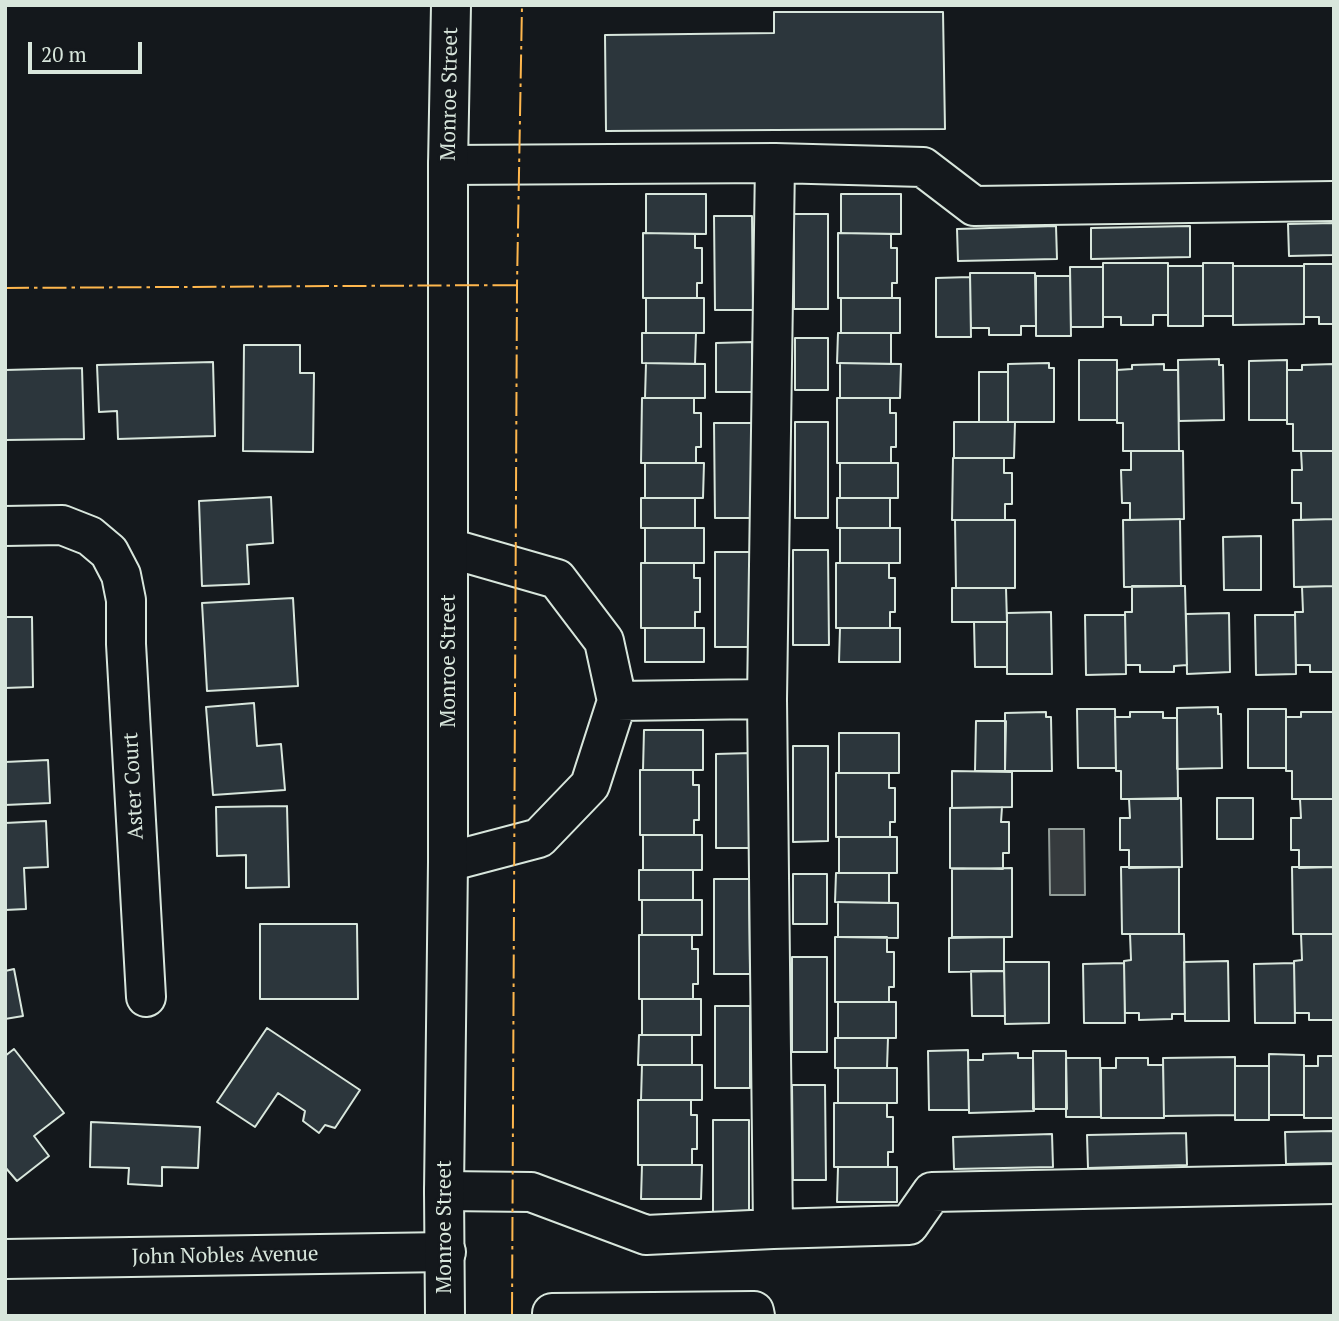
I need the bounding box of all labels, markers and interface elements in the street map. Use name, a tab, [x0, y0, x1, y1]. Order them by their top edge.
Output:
street label: Monroe Street	[436, 27, 464, 161]
scale bar	[32, 28, 145, 72]
text: 20 m	[41, 40, 87, 68]
street label: Monroe Street	[436, 594, 462, 728]
street label: Aster Court	[119, 732, 149, 840]
street label: Monroe Street	[432, 1160, 458, 1294]
street label: John Nobles Avenue	[131, 1242, 319, 1270]

